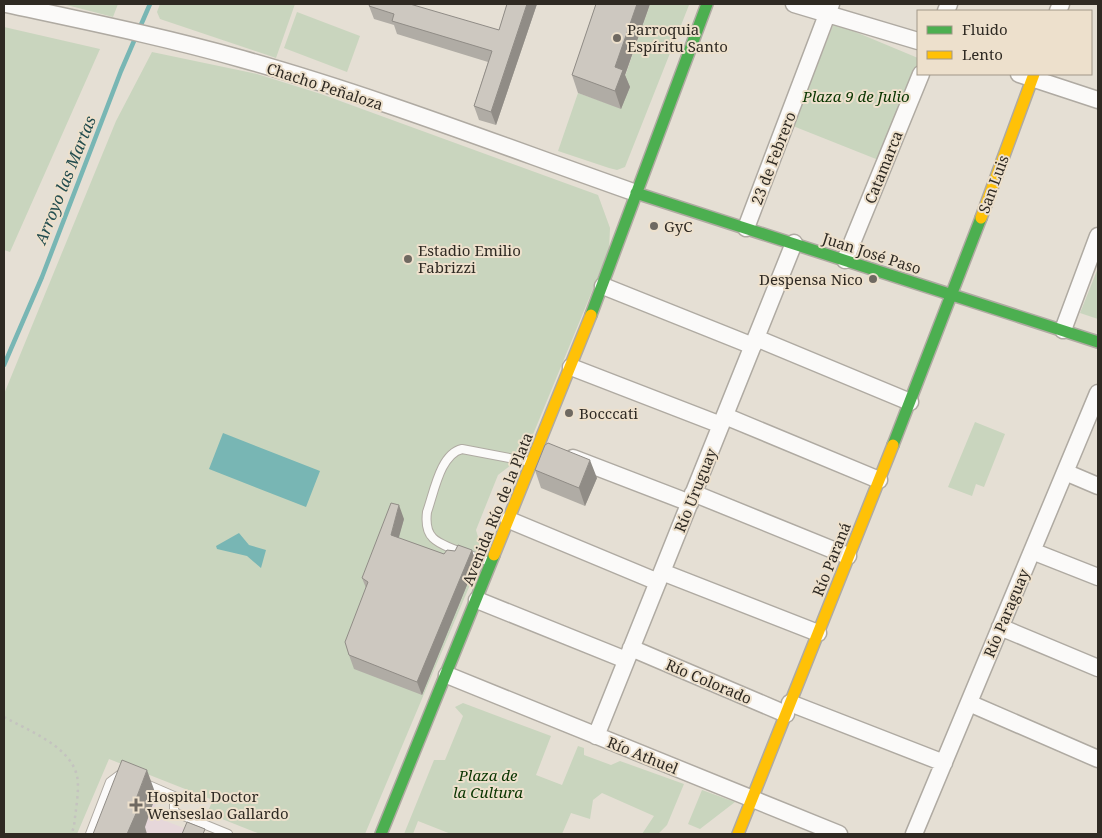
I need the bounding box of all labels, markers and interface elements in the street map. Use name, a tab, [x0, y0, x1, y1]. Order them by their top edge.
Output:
legend	[917, 10, 1092, 75]
place label: Parroquia Espíritu Santo	[627, 19, 728, 56]
text: Fluido	[962, 19, 1008, 39]
marker: Parroquia Espíritu Santo	[611, 32, 623, 44]
text: Lento	[962, 44, 1003, 64]
street label: Chacho Peñaloza	[264, 58, 386, 114]
park label: Plaza 9 de Julio	[801, 86, 910, 106]
street label: 23 de Febrero	[746, 109, 800, 207]
water label: Arroyo las Martas	[29, 113, 101, 248]
street label: Catamarca	[859, 128, 907, 206]
street label: San Luis	[973, 152, 1013, 216]
place label: GyC	[664, 216, 692, 236]
marker: GyC	[648, 220, 660, 232]
street label: Juan José Paso	[819, 227, 924, 278]
place label: Estadio Emilio Fabrizzi	[418, 240, 521, 277]
marker: Estadio Emilio Fabrizzi	[402, 253, 414, 265]
place label: Despensa Nico	[759, 269, 863, 289]
marker: Despensa Nico	[867, 273, 879, 285]
place label: Bocccati	[579, 403, 638, 423]
marker: Bocccati	[563, 407, 575, 419]
street label: Avenida Río de la Plata	[457, 429, 537, 589]
street label: Río Uruguay	[669, 445, 721, 535]
street label: Río Paraná	[807, 519, 855, 599]
street label: Río Paraguay	[978, 565, 1034, 660]
street label: Río Colorado	[663, 654, 755, 708]
street label: Río Athuel	[605, 732, 682, 778]
park label: Plaza de la Cultura	[453, 765, 523, 802]
place label: Hospital Doctor Wenseslao Gallardo	[147, 786, 289, 823]
marker: Hospital Doctor Wenseslao Gallardo	[129, 798, 143, 812]

